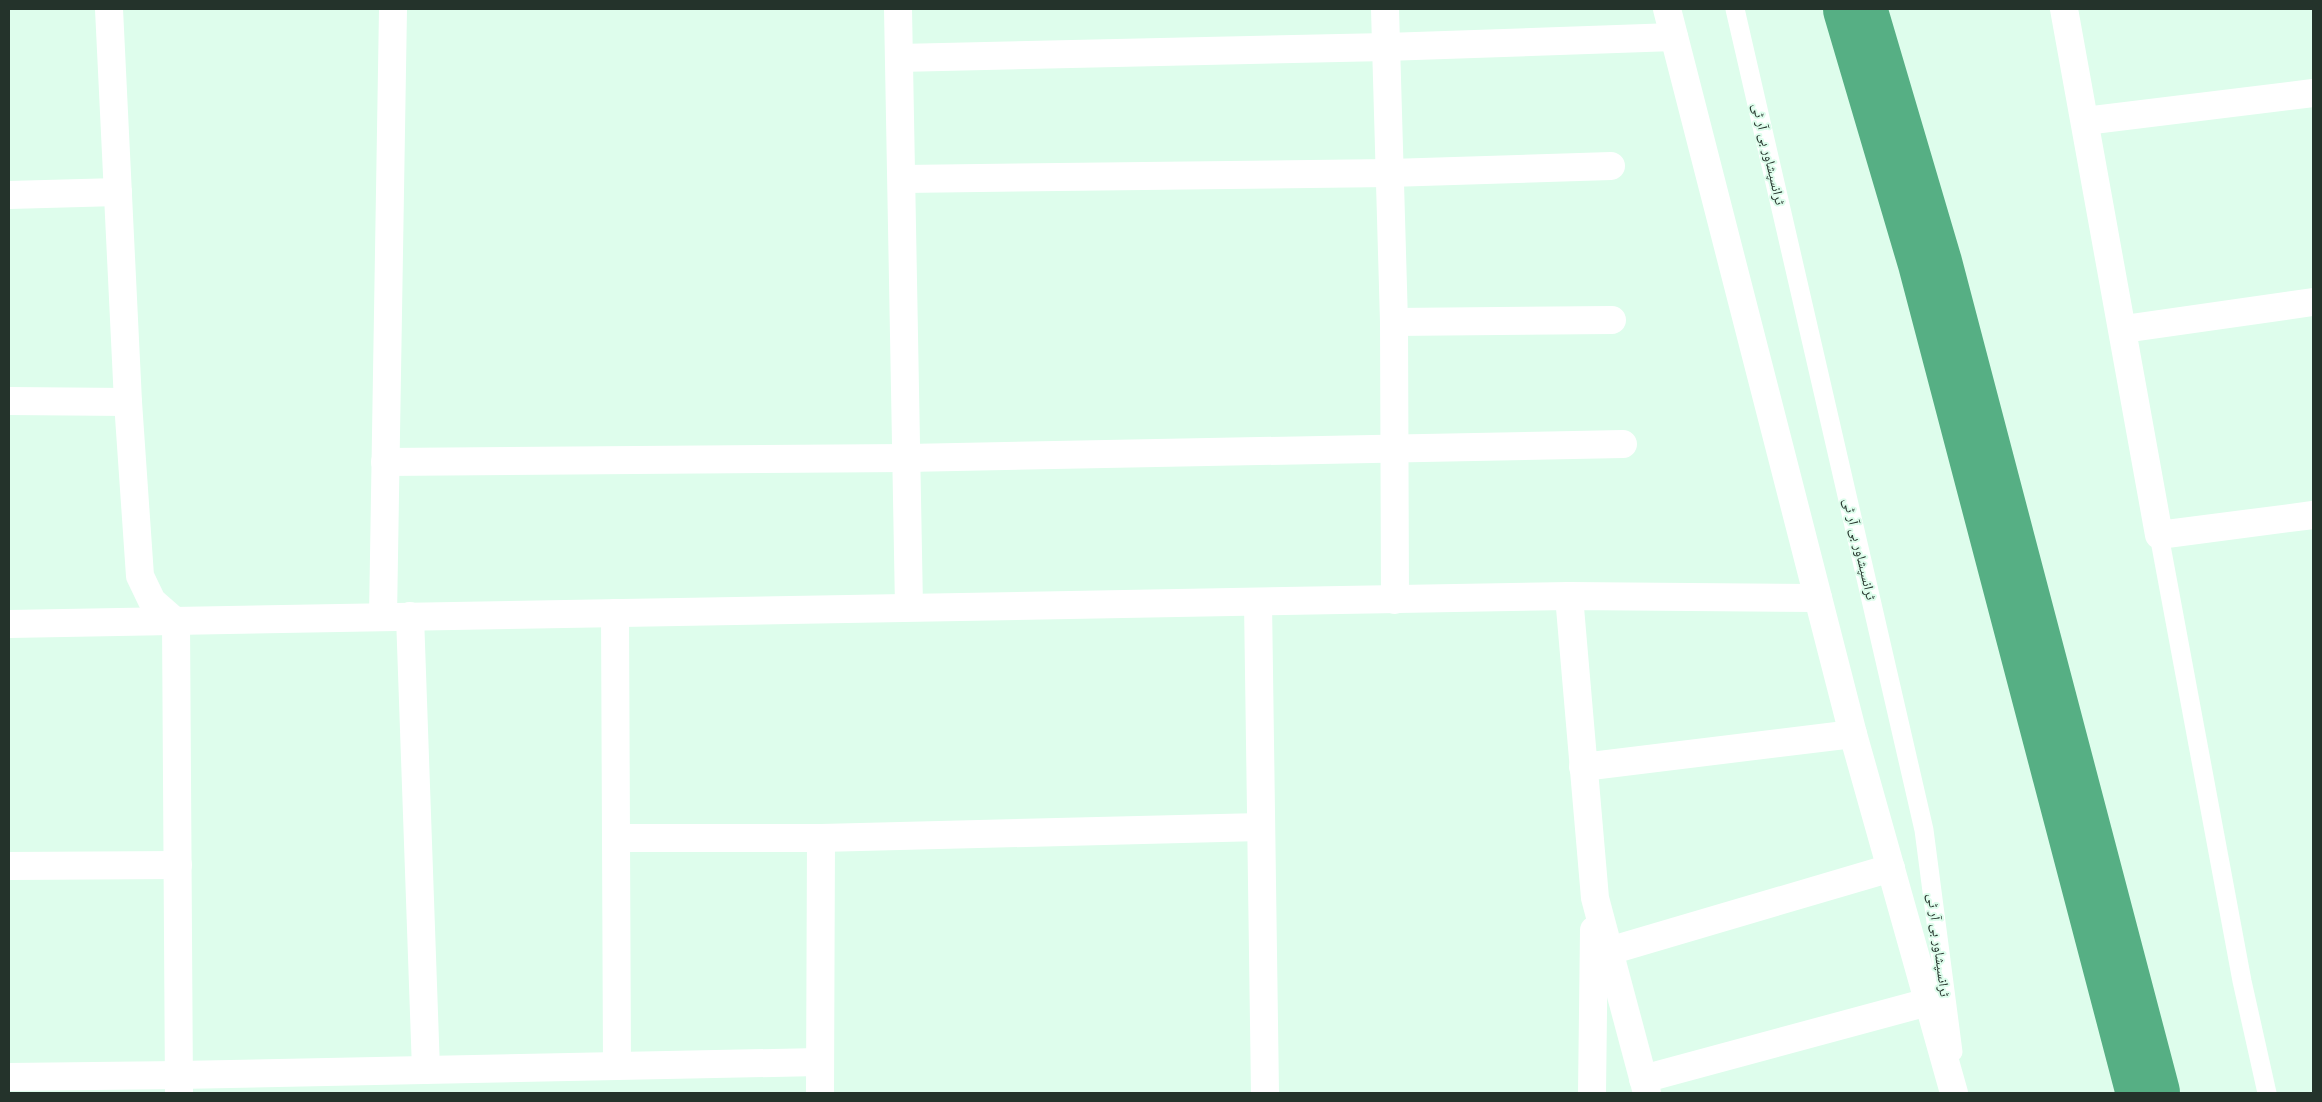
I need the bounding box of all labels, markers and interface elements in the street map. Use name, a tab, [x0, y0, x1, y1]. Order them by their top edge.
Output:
street label: ٹرانسپشاور بی آر ٹی	[1748, 102, 1789, 207]
street label: ٹرانسپشاور بی آر ٹی	[1839, 497, 1880, 602]
street label: ٹرانسپشاور بی آر ٹی	[1924, 892, 1953, 998]

